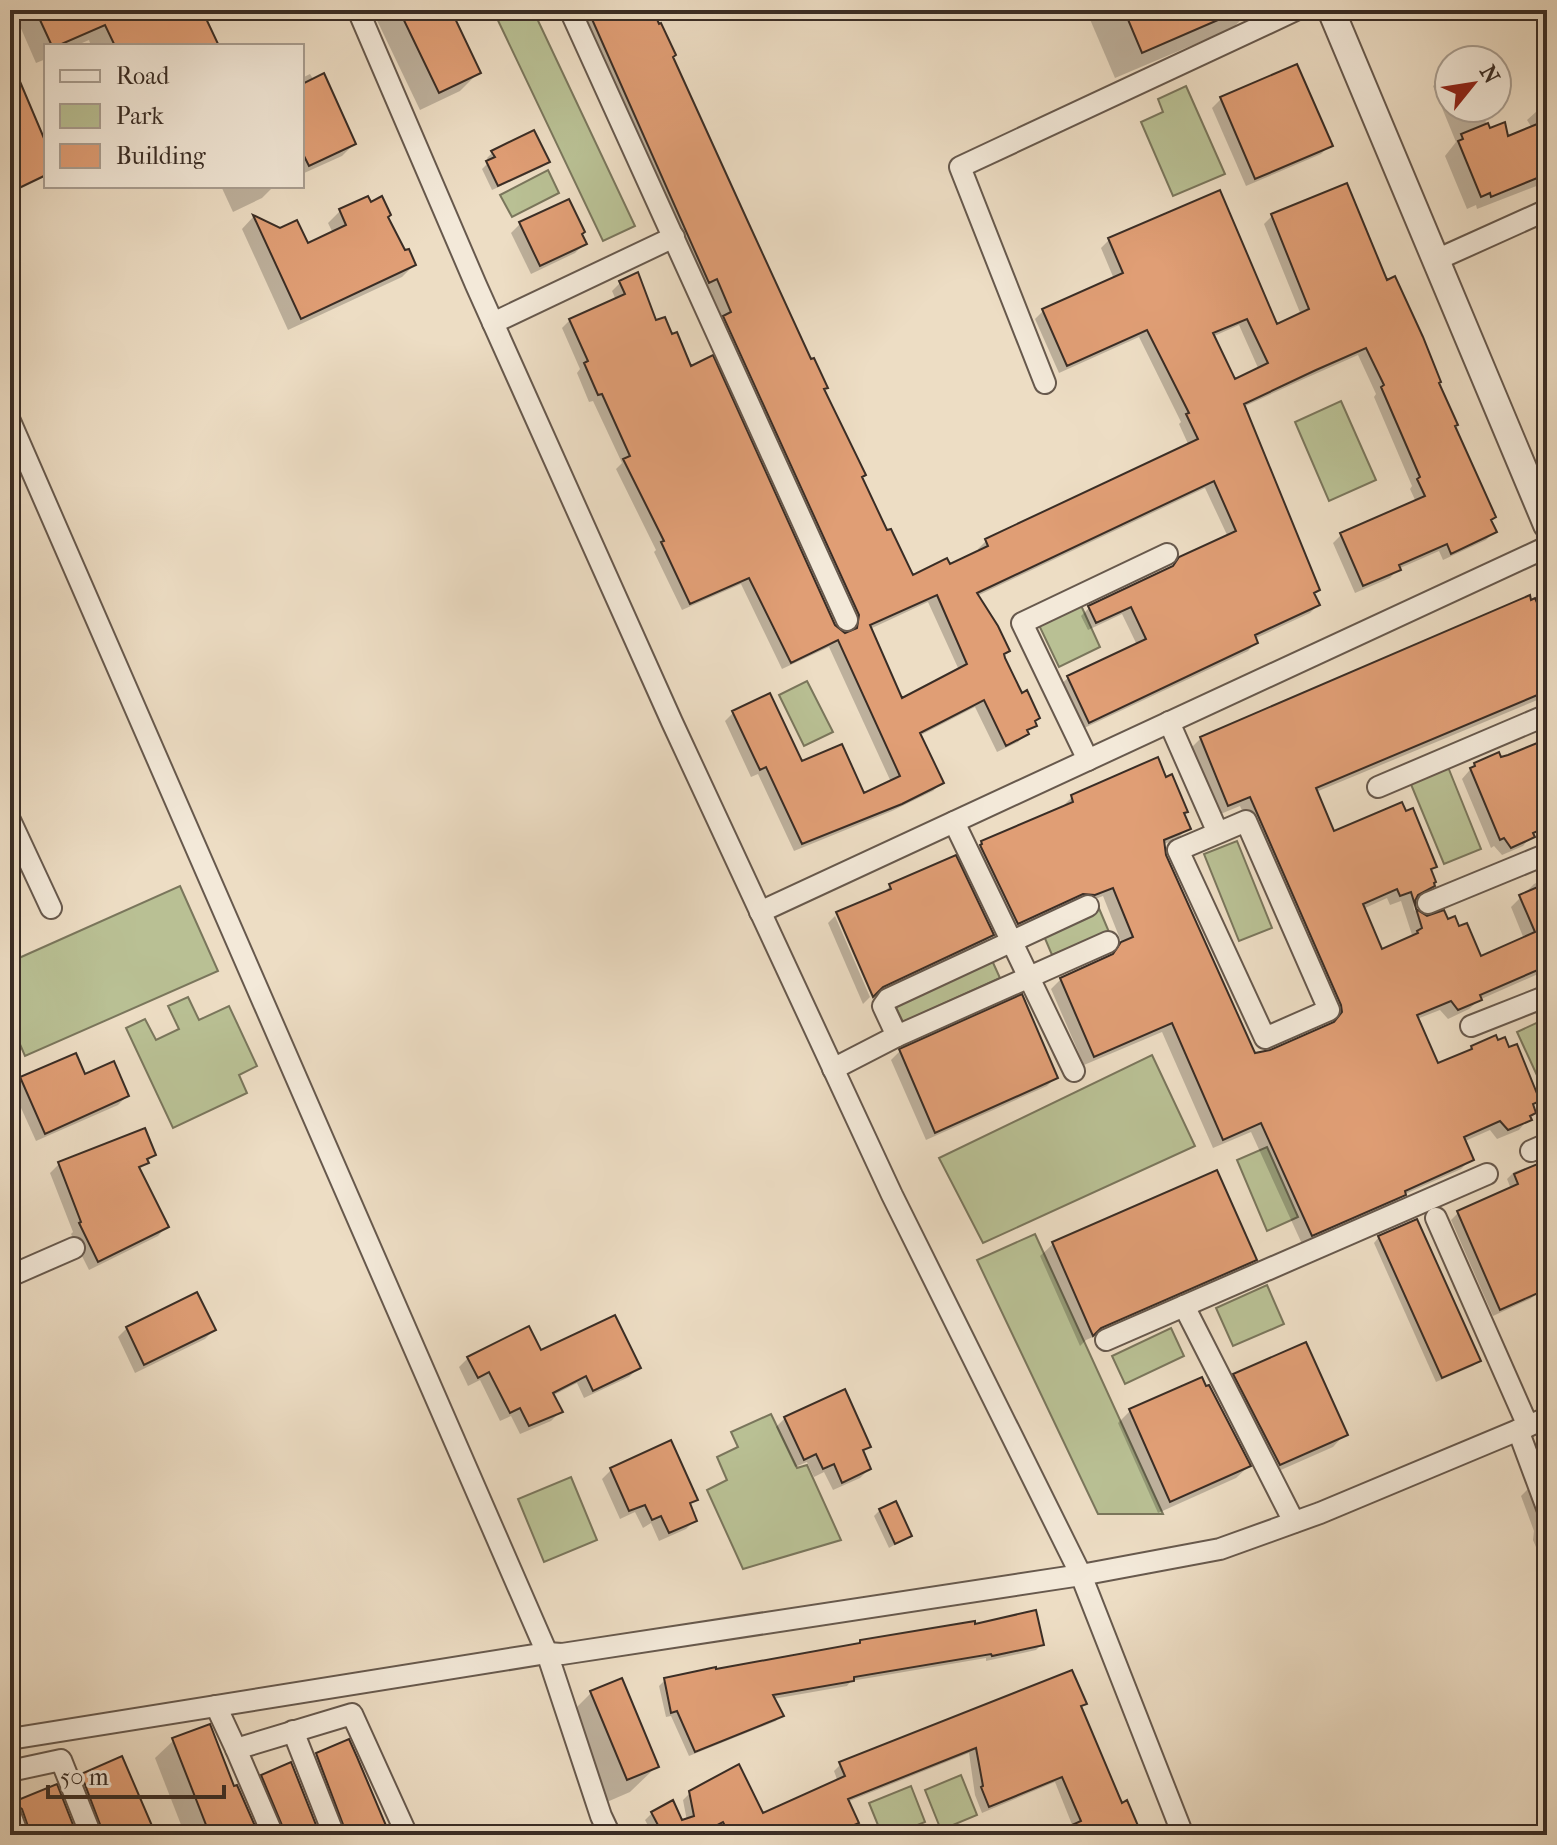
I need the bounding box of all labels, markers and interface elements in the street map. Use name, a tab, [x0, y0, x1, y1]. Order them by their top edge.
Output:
legend	[44, 44, 304, 188]
north arrow	[1433, 44, 1513, 124]
text: N	[1474, 61, 1505, 88]
text: Road	[116, 62, 170, 90]
text: Park	[116, 102, 164, 130]
text: Building	[116, 142, 207, 170]
scale bar	[48, 1749, 224, 1799]
text: 50 m	[60, 1763, 109, 1791]

